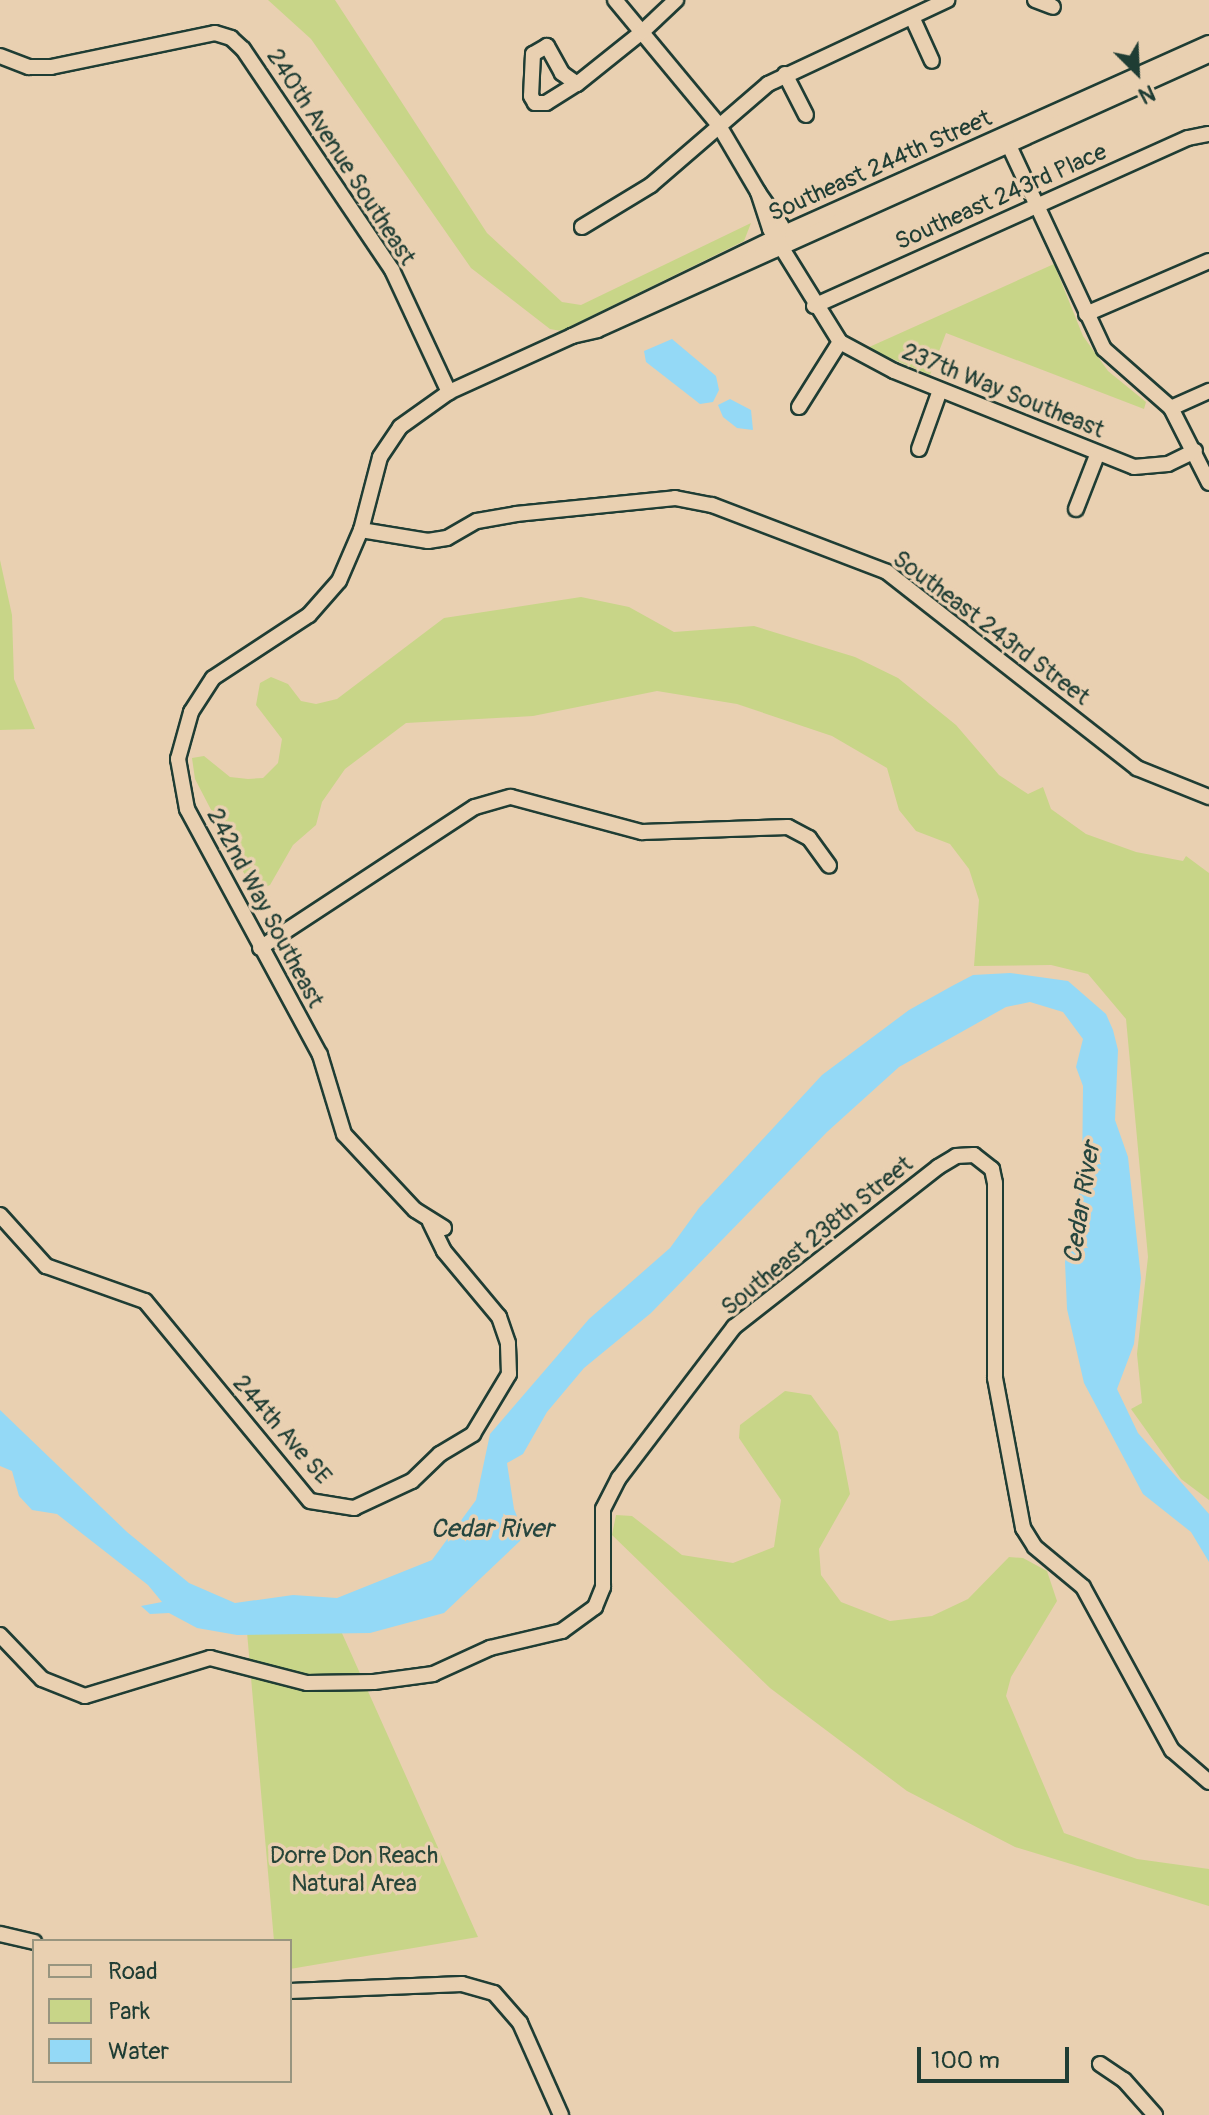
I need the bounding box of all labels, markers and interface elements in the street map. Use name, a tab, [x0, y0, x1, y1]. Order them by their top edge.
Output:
north arrow	[1097, 32, 1177, 112]
street label: 240th Avenue Southeast	[260, 43, 422, 271]
text: N	[1134, 78, 1159, 110]
street label: Southeast 244th Street	[764, 104, 996, 228]
street label: Southeast 243rd Place	[891, 137, 1111, 257]
street label: 237th Way Southeast	[898, 337, 1108, 445]
street label: Southeast 243rd Street	[887, 544, 1095, 712]
street label: 242nd Way Southeast	[200, 803, 330, 1013]
water label: Cedar River	[1058, 1140, 1108, 1266]
street label: Southeast 238th Street	[716, 1150, 918, 1322]
street label: 244th Ave SE	[227, 1369, 337, 1491]
water label: Cedar River	[431, 1514, 553, 1546]
park label: Dorre Don Reach Natural Area	[270, 1842, 438, 1898]
legend	[32, 1939, 292, 2083]
text: Road	[108, 1957, 158, 1986]
text: Park	[108, 1997, 150, 2026]
scale bar	[921, 2031, 1073, 2081]
text: Water	[108, 2037, 169, 2066]
text: 100 m	[931, 2046, 1000, 2075]

